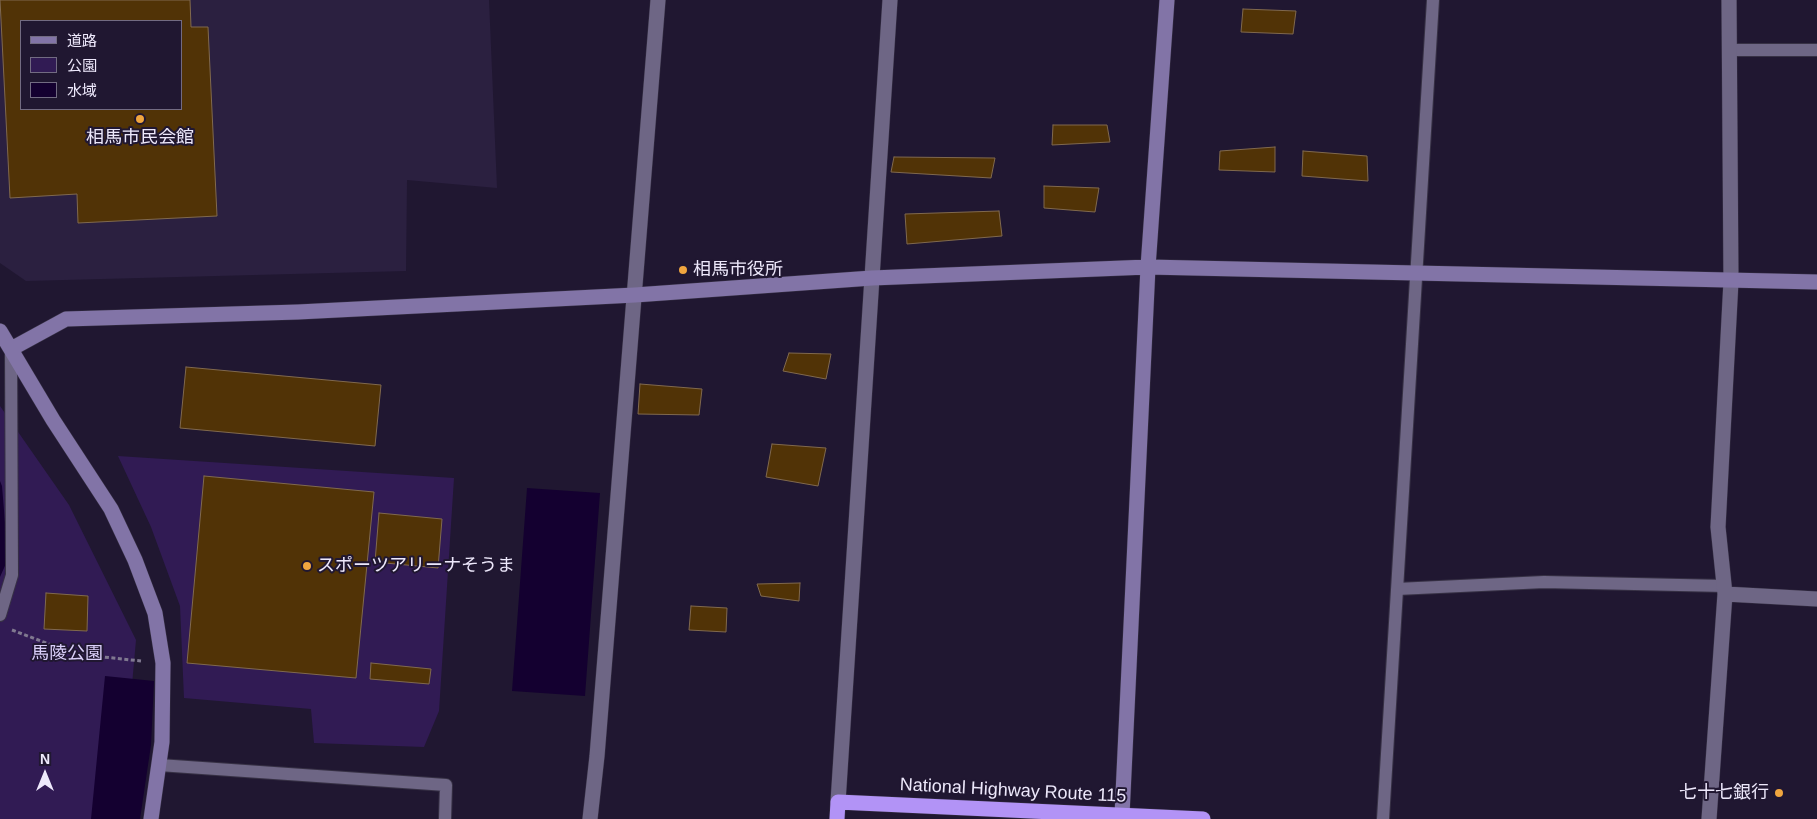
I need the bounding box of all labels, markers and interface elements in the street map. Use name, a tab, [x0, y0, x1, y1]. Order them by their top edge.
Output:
legend	[20, 20, 182, 110]
text: 道路	[67, 32, 97, 49]
text: 公園	[67, 57, 97, 74]
text: 水域	[67, 82, 97, 99]
marker: 相馬市民会館	[134, 113, 146, 125]
place label: 相馬市民会館	[86, 127, 194, 149]
place label: 相馬市役所	[693, 259, 783, 281]
marker: 相馬市役所	[677, 264, 689, 276]
place label: スポーツアリーナそうま	[317, 555, 515, 577]
marker: スポーツアリーナそうま	[301, 560, 313, 572]
park label: 馬陵公園	[31, 643, 103, 665]
north arrow	[20, 749, 70, 799]
text: N	[40, 751, 50, 767]
street label: National Highway Route 115	[899, 774, 1127, 808]
place label: 七十七銀行	[1679, 782, 1769, 804]
marker: 七十七銀行	[1773, 787, 1785, 799]

